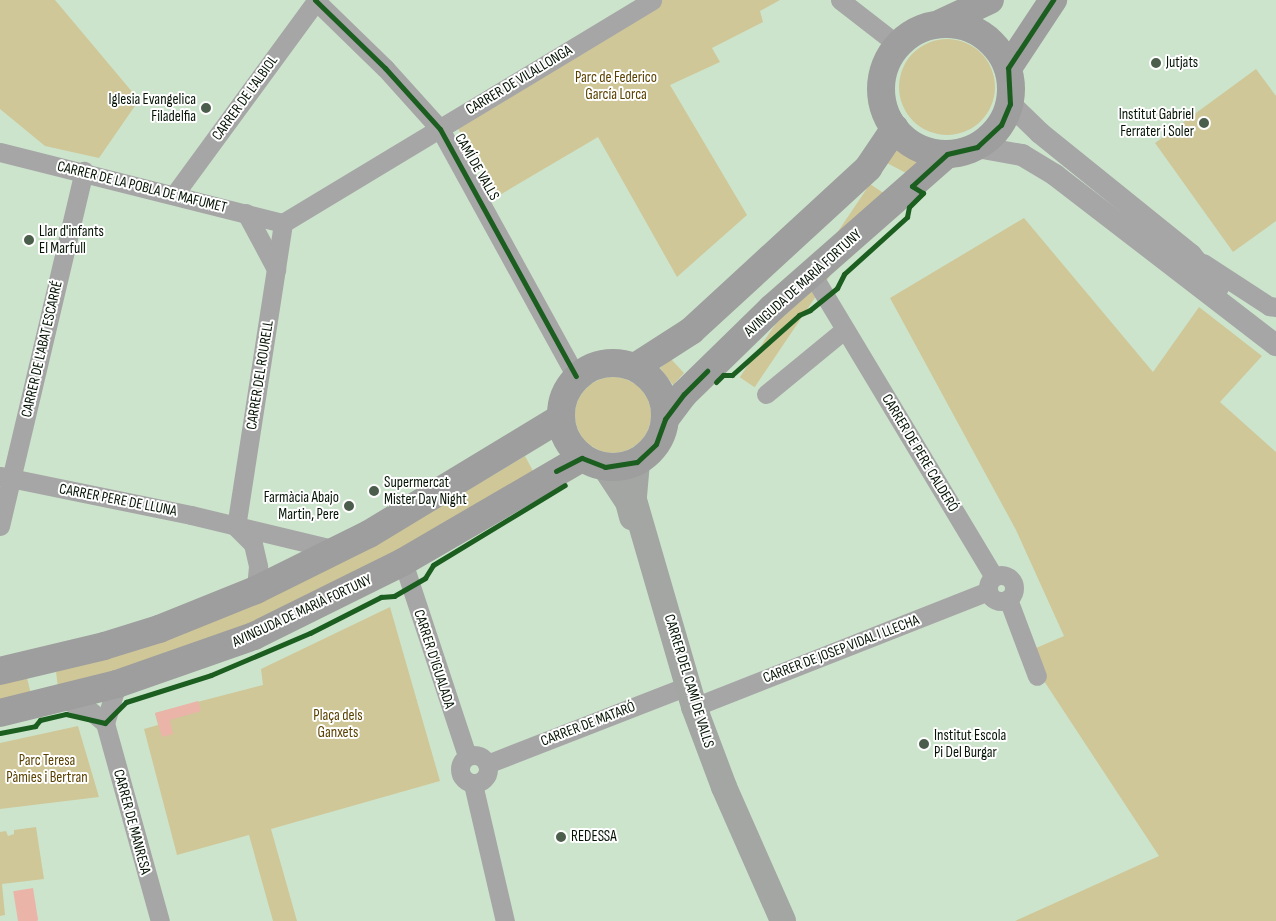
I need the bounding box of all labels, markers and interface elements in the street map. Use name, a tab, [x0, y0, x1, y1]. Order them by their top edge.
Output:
street label: CARRER DE VILALLONGA	[463, 41, 575, 119]
street label: CARRER DE L'ALBIOL	[208, 52, 282, 144]
place label: Jutjats	[1166, 54, 1198, 72]
marker: Jutjats	[1150, 57, 1162, 69]
park label: Parc de Federico García Lorca	[575, 68, 657, 103]
place label: Iglesia Evangelica Filadelfia	[108, 90, 196, 125]
marker: Iglesia Evangelica Filadelfia	[200, 102, 212, 114]
place label: Institut Gabriel Ferrater i Soler	[1119, 105, 1194, 140]
marker: Institut Gabriel Ferrater i Soler	[1198, 117, 1210, 129]
street label: CAMÍ DE VALLS	[451, 130, 503, 204]
street label: CARRER DE LA POBLA DE MAFUMET	[55, 157, 229, 217]
place label: Llar d'infants El Marfull	[39, 222, 104, 257]
street label: AVINGUDA DE MARIÀ FORTUNY	[741, 226, 865, 340]
marker: Llar d'infants El Marfull	[23, 234, 35, 246]
street label: CARRER DE L'ABAT ESCARRÉ	[18, 279, 66, 419]
street label: CARRER DEL ROURELL	[242, 319, 278, 431]
street label: CARRER DE PERE CALDERÓ	[878, 391, 962, 515]
place label: Supermercat Mister Day Night	[384, 473, 467, 508]
street label: CARRER PERE DE LLUNA	[58, 480, 178, 520]
marker: Supermercat Mister Day Night	[368, 485, 380, 497]
place label: Farmàcia Abajo Martin, Pere	[264, 488, 339, 523]
marker: Farmàcia Abajo Martin, Pere	[343, 500, 355, 512]
street label: AVINGUDA DE MARIÀ FORTUNY	[229, 571, 375, 651]
street label: CARRER D'IGUALADA	[410, 607, 458, 711]
street label: CARRER DE JOSEP VIDAL I LLECHA	[760, 611, 922, 687]
street label: CARRER DEL CAMÍ DE VALLS	[660, 612, 718, 750]
street label: CARRER DE MATARÓ	[538, 698, 638, 750]
park label: Plaça dels Ganxets	[313, 706, 363, 741]
place label: Institut Escola Pi Del Burgar	[934, 726, 1006, 761]
marker: Institut Escola Pi Del Burgar	[918, 738, 930, 750]
park label: Parc Teresa Pàmies i Bertran	[6, 751, 88, 786]
street label: CARRER DE MANRESA	[109, 768, 155, 876]
place label: REDESSA	[571, 828, 617, 846]
marker: REDESSA	[555, 831, 567, 843]

